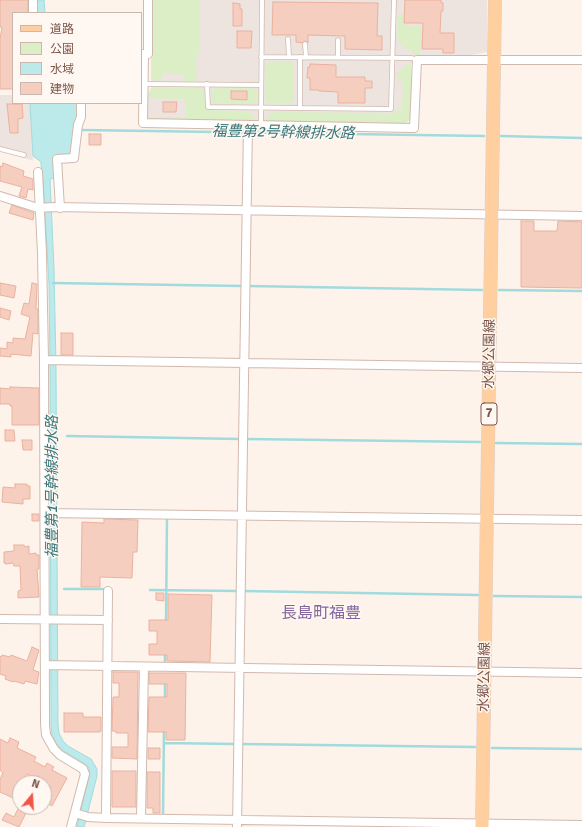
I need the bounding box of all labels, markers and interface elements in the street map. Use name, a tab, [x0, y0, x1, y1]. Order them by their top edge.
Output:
legend	[12, 12, 142, 104]
text: 道路	[50, 22, 74, 37]
text: 公園	[50, 42, 74, 57]
text: 水域	[50, 62, 74, 77]
text: 建物	[50, 82, 74, 97]
water label: 福豊第2号幹線排水路	[211, 123, 355, 143]
street label: 水郷公園線	[481, 319, 499, 389]
road number: 7	[481, 403, 497, 425]
water label: 福豊第1号幹線排水路	[44, 415, 62, 559]
district label: 長島町福豊	[281, 604, 361, 624]
street label: 水郷公園線	[476, 642, 494, 712]
north arrow	[12, 775, 52, 815]
text: N	[30, 777, 41, 791]

